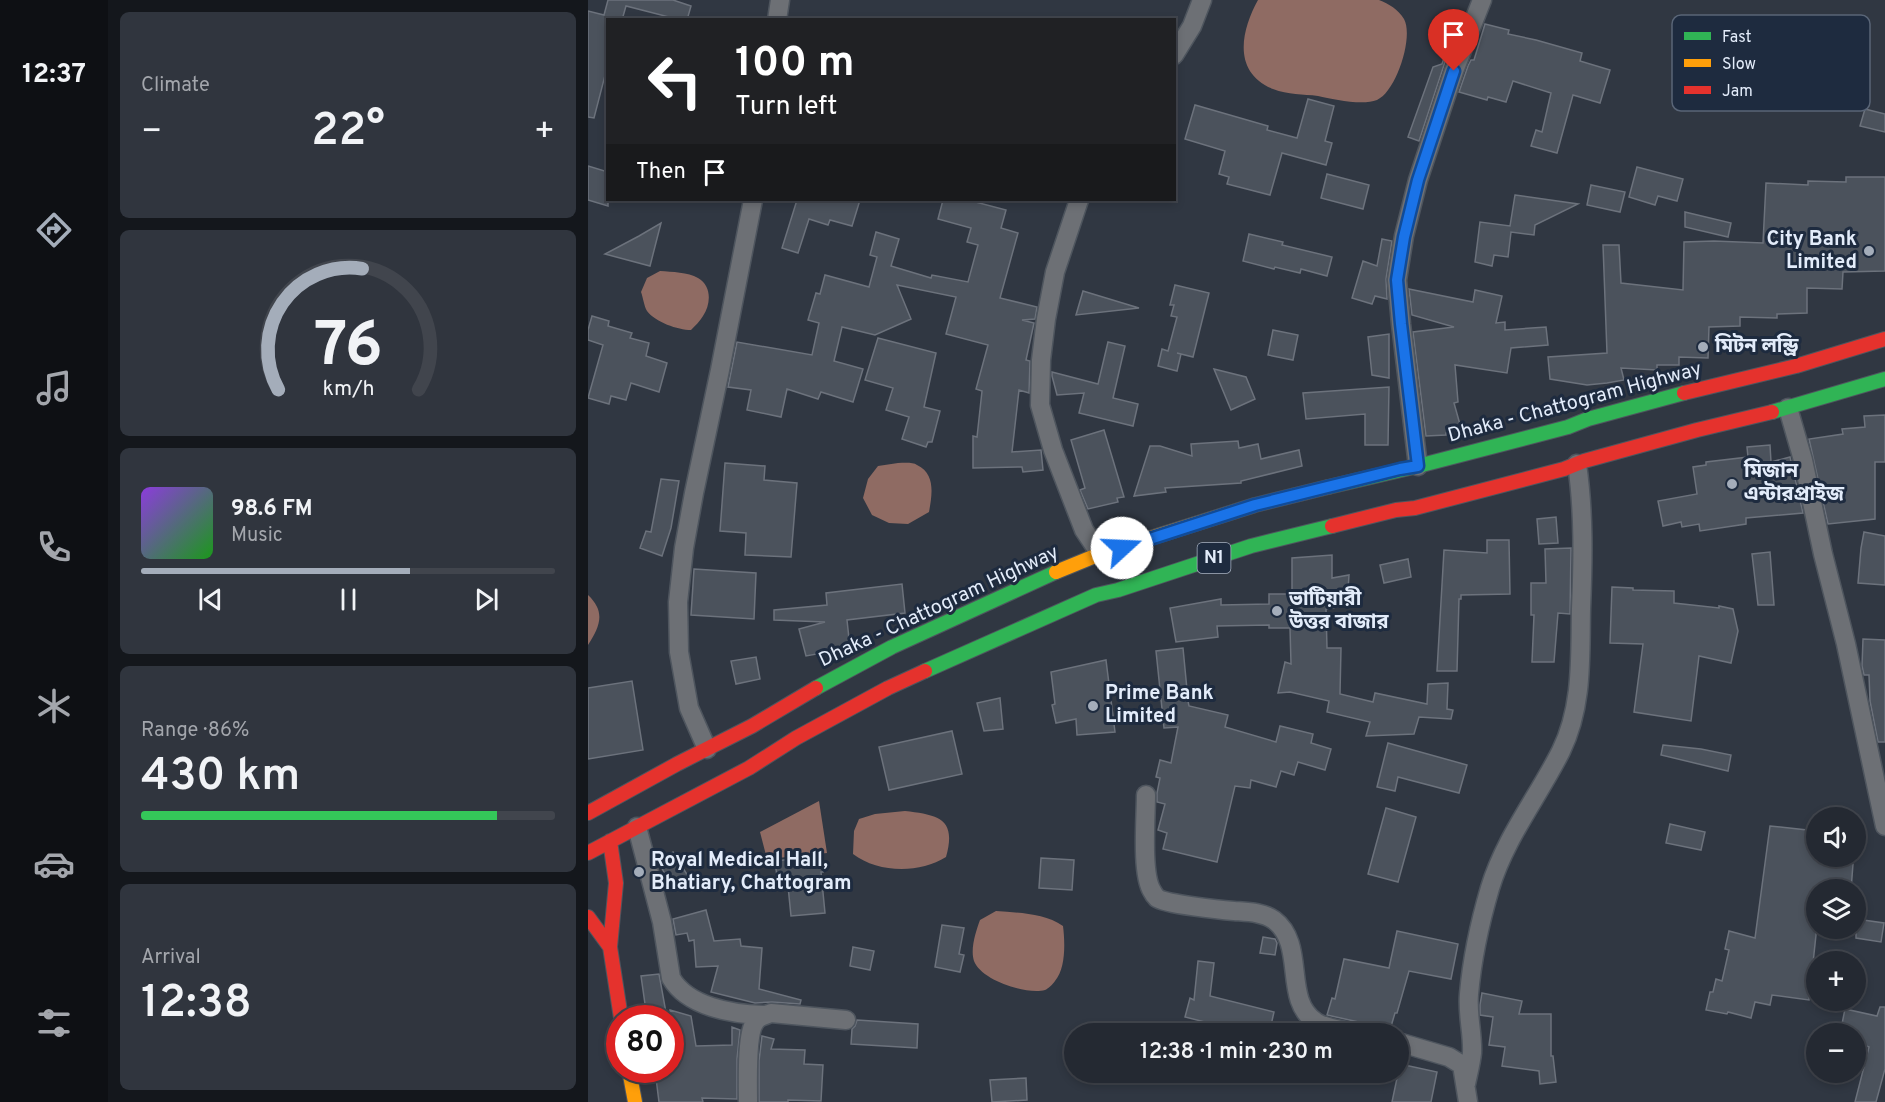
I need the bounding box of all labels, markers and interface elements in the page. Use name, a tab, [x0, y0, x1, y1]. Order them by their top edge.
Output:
pin	[1428, 9, 1479, 71]
legend	[1672, 15, 1870, 111]
icon: arrive	[1437, 18, 1470, 51]
text: Fast	[1722, 28, 1752, 48]
text: 100 m	[735, 38, 854, 91]
icon: left	[636, 42, 714, 120]
text: Slow	[1722, 55, 1756, 75]
text: 12:37	[22, 58, 86, 92]
text: Climate	[141, 73, 210, 99]
text: Jam	[1722, 82, 1753, 102]
text: Turn left	[735, 90, 837, 124]
text: 22°	[311, 104, 385, 161]
text: −	[141, 112, 162, 154]
text: +	[534, 112, 555, 154]
icon: arrive	[698, 156, 731, 189]
text: Then	[636, 159, 686, 186]
icon: directions	[33, 209, 75, 251]
place label: City Bank Limited	[1766, 227, 1857, 276]
marker: City Bank Limited	[1862, 244, 1876, 258]
text: 76	[314, 309, 382, 388]
place label: মিটন লন্ড্রি	[1714, 333, 1799, 360]
marker: মিটন লন্ড্রি	[1696, 340, 1710, 354]
street label: Dhaka - Chattogram Highway	[1445, 357, 1705, 449]
icon: music	[33, 367, 75, 409]
text: km/h	[322, 376, 374, 403]
place label: মিজান এন্টারপ্রাইজ	[1743, 458, 1845, 508]
marker: মিজান এন্টারপ্রাইজ	[1725, 477, 1739, 491]
text: 98.6 FM	[231, 496, 313, 523]
position arrow	[1090, 516, 1154, 580]
text: Music	[231, 523, 283, 549]
icon: phone	[33, 526, 75, 568]
street label: Dhaka - Chattogram Highway	[815, 540, 1063, 674]
road number: N1	[1198, 543, 1230, 573]
icon: previous	[194, 583, 227, 616]
icon: pause	[332, 583, 365, 616]
icon: next	[470, 583, 503, 616]
place label: ভাটিয়ারী উত্তর বাজার	[1288, 586, 1390, 636]
marker: ভাটিয়ারী উত্তর বাজার	[1270, 604, 1284, 618]
place label: Prime Bank Limited	[1105, 681, 1214, 730]
icon: climate	[33, 685, 75, 727]
marker: Prime Bank Limited	[1086, 699, 1100, 713]
text: Range · 86%	[141, 718, 249, 744]
text: 430 km	[141, 749, 300, 806]
map controls	[1806, 807, 1866, 1083]
button: sound	[1806, 807, 1866, 867]
icon: car	[33, 843, 75, 885]
place label: Royal Medical Hall, Bhatiary, Chattogram	[651, 848, 852, 897]
marker: Royal Medical Hall, Bhatiary, Chattogram	[632, 865, 646, 879]
button: layers	[1806, 879, 1866, 939]
text: Arrival	[141, 945, 201, 971]
button: +	[1806, 951, 1866, 1011]
text: 12:38	[141, 976, 252, 1033]
icon: filters	[33, 1002, 75, 1044]
speed limit sign: 80	[606, 1005, 684, 1083]
button: −	[1806, 1023, 1866, 1083]
text: 12:38 · 1 min · 230 m	[1140, 1039, 1333, 1066]

